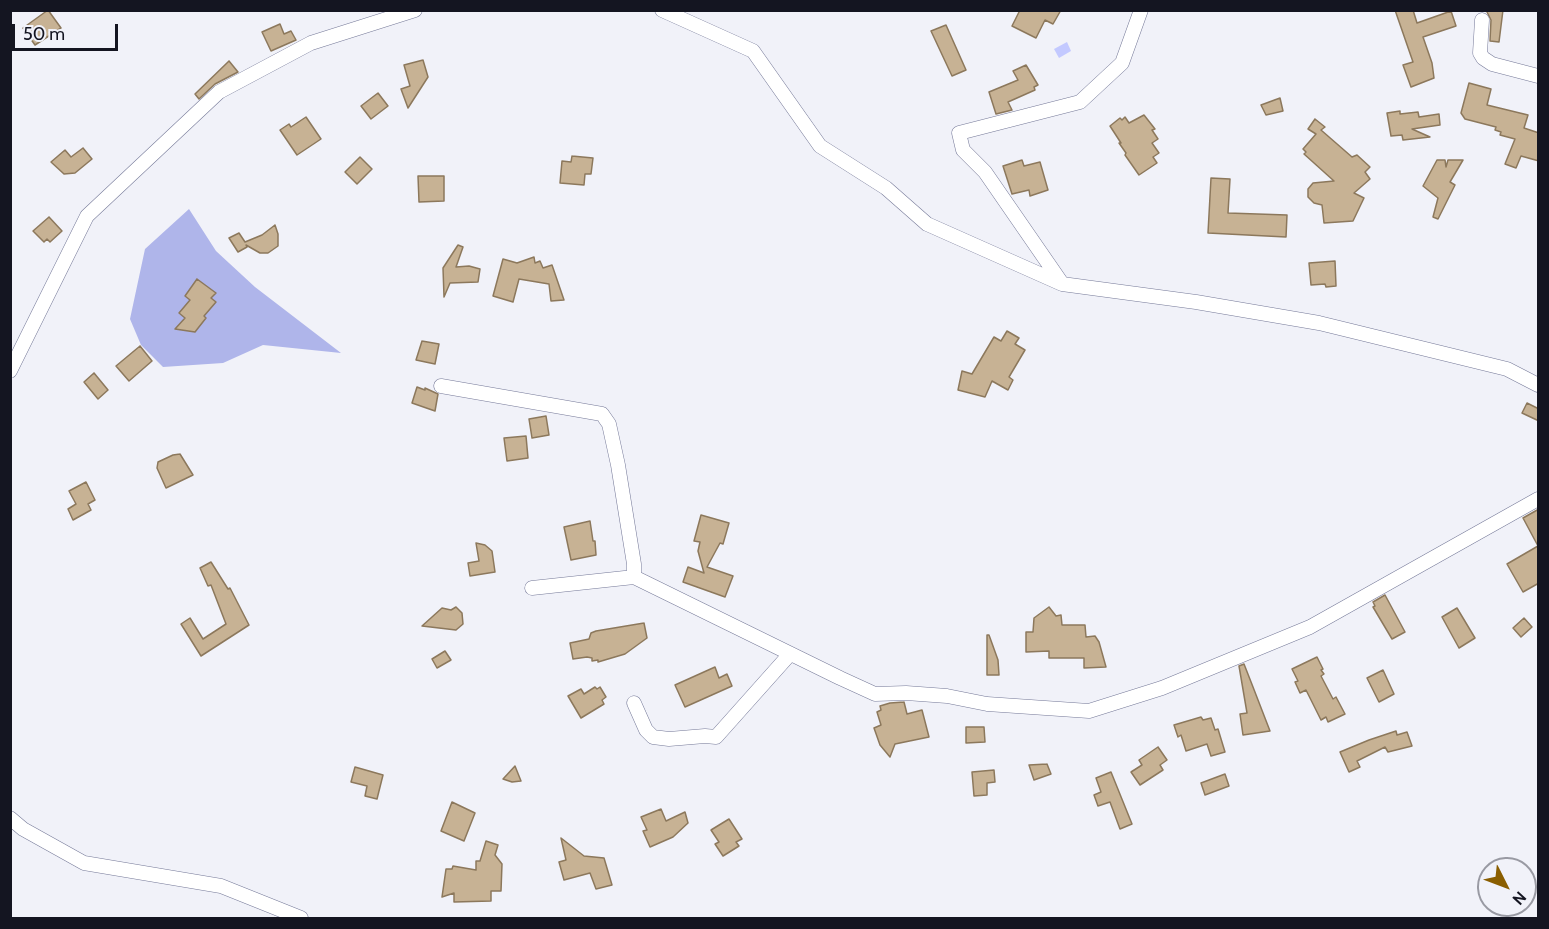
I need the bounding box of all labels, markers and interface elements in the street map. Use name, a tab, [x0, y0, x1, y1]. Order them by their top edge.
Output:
scale bar	[15, 12, 122, 50]
text: 50 m	[23, 23, 65, 45]
north arrow	[1477, 857, 1537, 917]
text: N	[1508, 887, 1530, 909]

